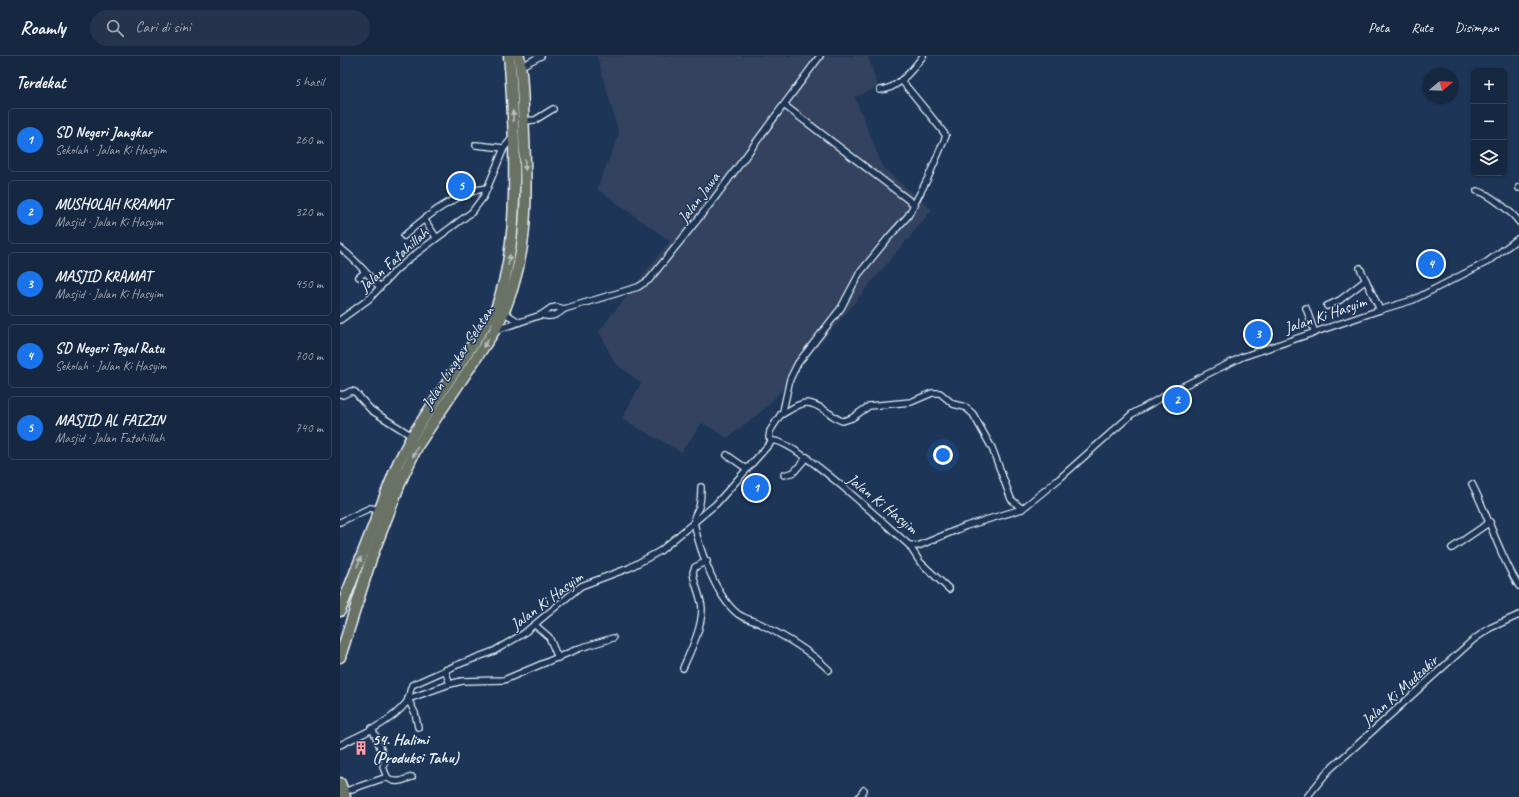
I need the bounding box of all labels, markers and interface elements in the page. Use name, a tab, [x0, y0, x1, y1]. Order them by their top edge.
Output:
search box	[90, 10, 370, 46]
text: Roamly	[20, 16, 66, 40]
icon: search	[104, 17, 126, 39]
text: Cari di sini	[136, 18, 191, 37]
text: Peta	[1368, 19, 1389, 36]
text: Rute	[1411, 19, 1433, 36]
text: Disimpan	[1455, 19, 1499, 36]
north arrow	[1423, 68, 1459, 104]
map controls	[1471, 68, 1507, 176]
button: +	[1471, 68, 1507, 104]
text: Terdekat	[16, 72, 66, 93]
text: 5 hasil	[294, 74, 324, 90]
button: −	[1471, 104, 1507, 140]
one-way arrow	[509, 110, 516, 122]
text: SD Negeri Jangkar	[55, 123, 152, 142]
text: 1	[27, 132, 33, 148]
text: 260 m	[295, 132, 323, 148]
button: layers	[1471, 140, 1507, 176]
text: Sekolah · Jalan Ki Hasyim	[55, 142, 166, 158]
one-way arrow	[522, 159, 528, 172]
street label: Jalan Jawa	[673, 167, 725, 228]
pin: 5	[448, 171, 474, 201]
text: MUSHOLAH KRAMAT	[55, 195, 171, 214]
text: 2	[27, 204, 33, 220]
text: 320 m	[295, 204, 323, 220]
text: Masjid · Jalan Ki Hasyim	[55, 214, 163, 230]
street label: Jalan Fatahillah	[354, 222, 434, 297]
pin: 4	[1418, 249, 1444, 279]
one-way arrow	[506, 254, 512, 266]
text: MASJID KRAMAT	[55, 267, 152, 286]
text: 3	[27, 276, 33, 292]
text: 450 m	[295, 276, 323, 292]
text: Masjid · Jalan Ki Hasyim	[55, 286, 163, 302]
street label: Jalan Ki Hasyim	[1281, 291, 1370, 339]
street label: Jalan Lingkar Selatan	[417, 302, 499, 414]
pin: 3	[1245, 319, 1271, 349]
one-way arrow	[482, 338, 490, 348]
text: SD Negeri Tegal Ratu	[55, 339, 164, 358]
text: 4	[27, 348, 33, 364]
text: 700 m	[295, 348, 323, 364]
text: Sekolah · Jalan Ki Hasyim	[55, 358, 166, 374]
pin: 2	[1164, 385, 1190, 415]
text: MASJID AL FAIZIN	[55, 411, 164, 430]
text: 5	[27, 420, 33, 436]
text: 740 m	[295, 420, 323, 436]
text: Masjid · Jalan Fatahillah	[55, 430, 165, 446]
your location	[933, 445, 953, 465]
one-way arrow	[412, 446, 418, 457]
street label: Jalan Ki Hasyim	[842, 468, 923, 539]
pin: 1	[743, 473, 769, 503]
one-way arrow	[356, 555, 362, 567]
street label: Jalan Ki Hasyim	[506, 566, 588, 635]
street label: Jalan Ki Mudzakir	[1356, 650, 1444, 731]
place label: 54. Halimi (Produksi Tahu)	[372, 730, 461, 768]
building icon: 54. Halimi (Produksi Tahu)	[353, 740, 369, 756]

